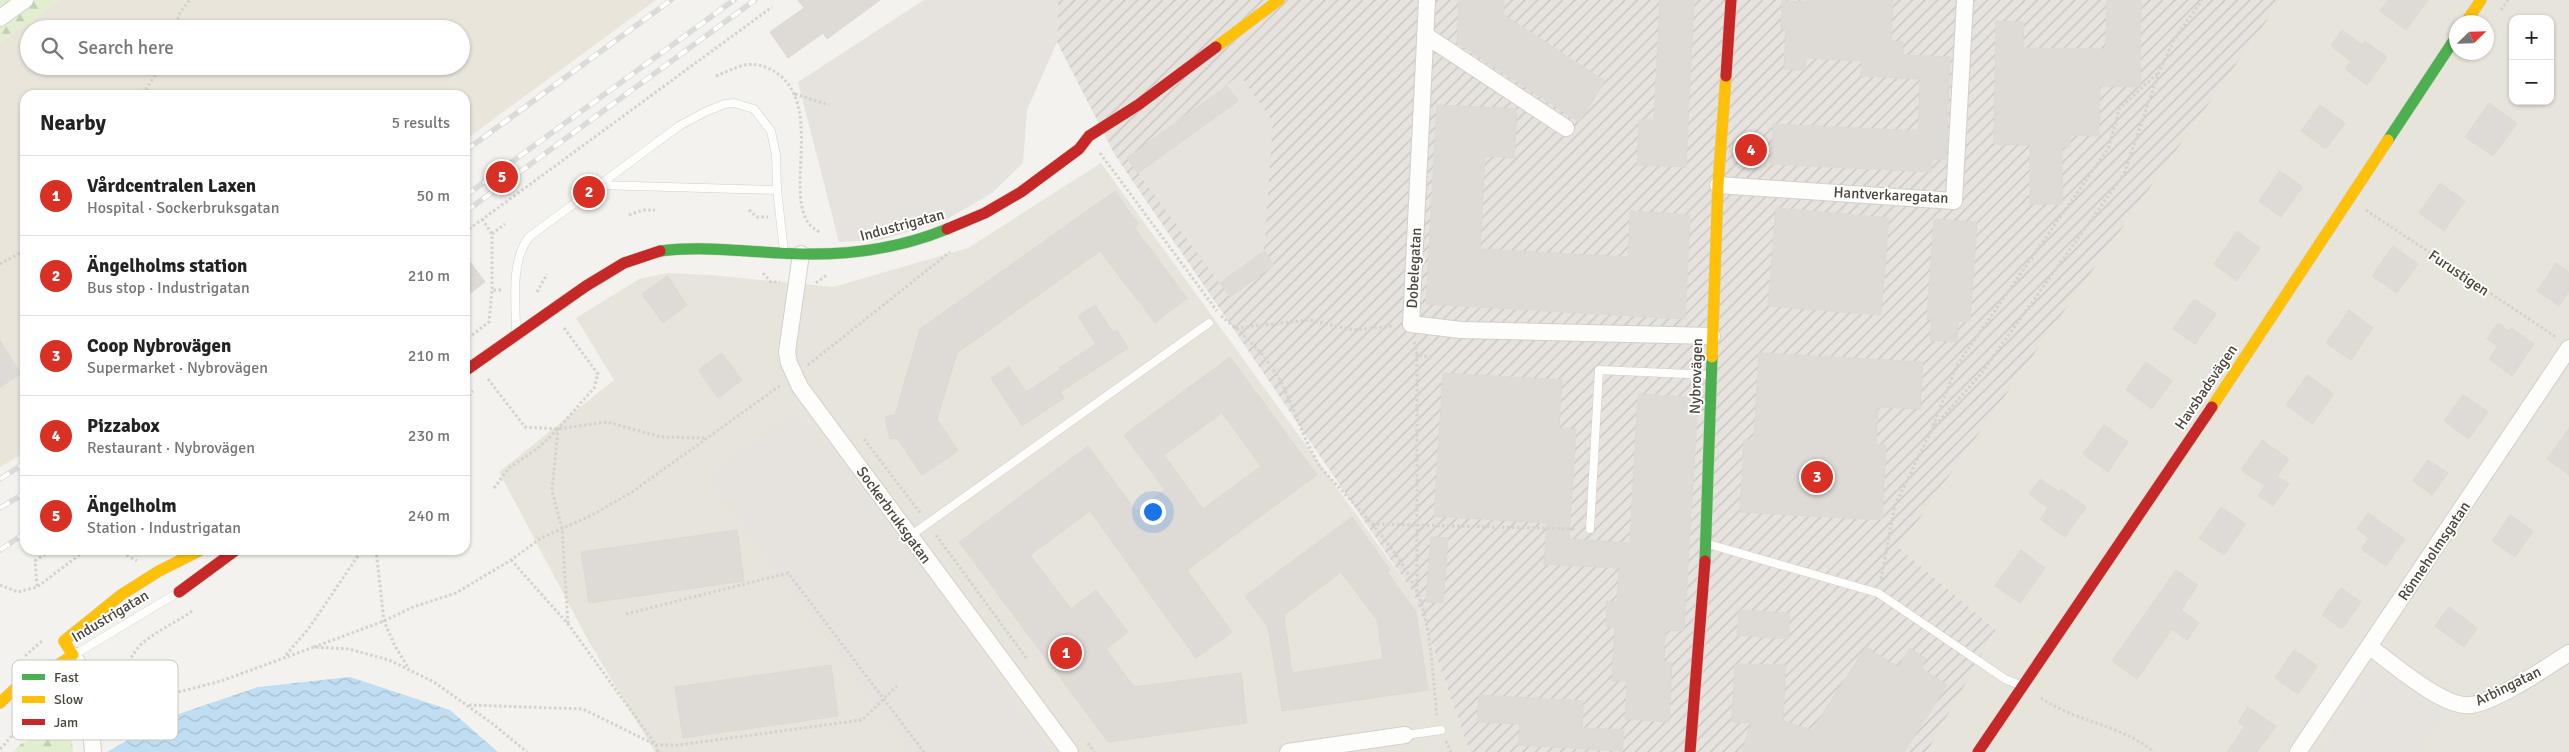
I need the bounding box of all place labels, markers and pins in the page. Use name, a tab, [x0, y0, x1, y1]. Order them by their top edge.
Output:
pin: 4	[1735, 131, 1767, 169]
pin: 5	[486, 158, 518, 196]
pin: 2	[573, 173, 605, 211]
pin: 3	[1801, 458, 1833, 496]
pin: 1	[1050, 634, 1082, 672]

